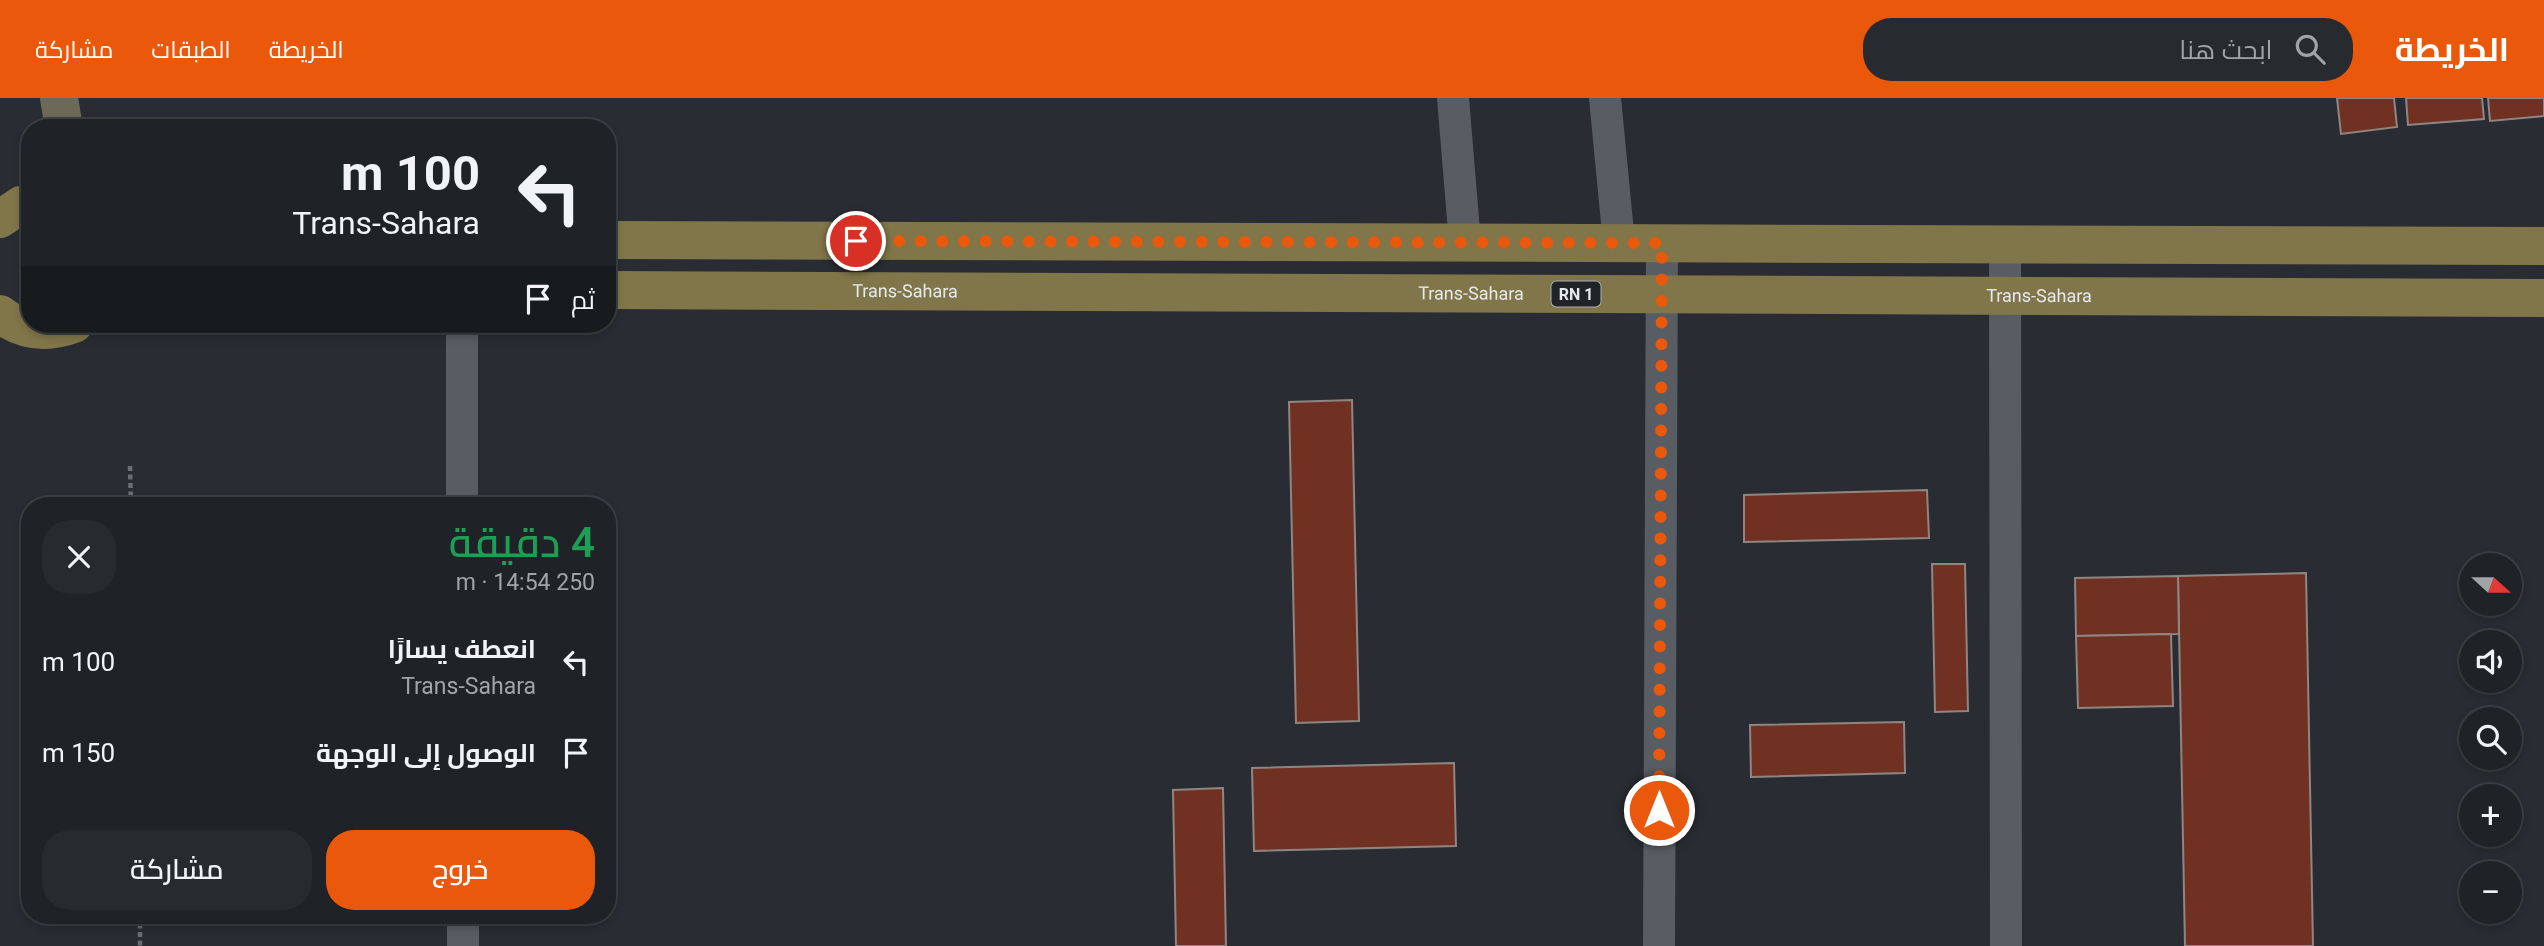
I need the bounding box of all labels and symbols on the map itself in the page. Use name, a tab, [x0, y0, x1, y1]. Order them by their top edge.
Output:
pin	[826, 211, 886, 271]
street label: Trans-Sahara	[852, 280, 958, 301]
street label: Trans-Sahara	[1418, 282, 1524, 304]
road number: RN 1	[1552, 282, 1600, 306]
street label: Trans-Sahara	[1986, 285, 2092, 306]
north arrow	[2459, 553, 2522, 616]
position arrow	[1622, 773, 1696, 847]

